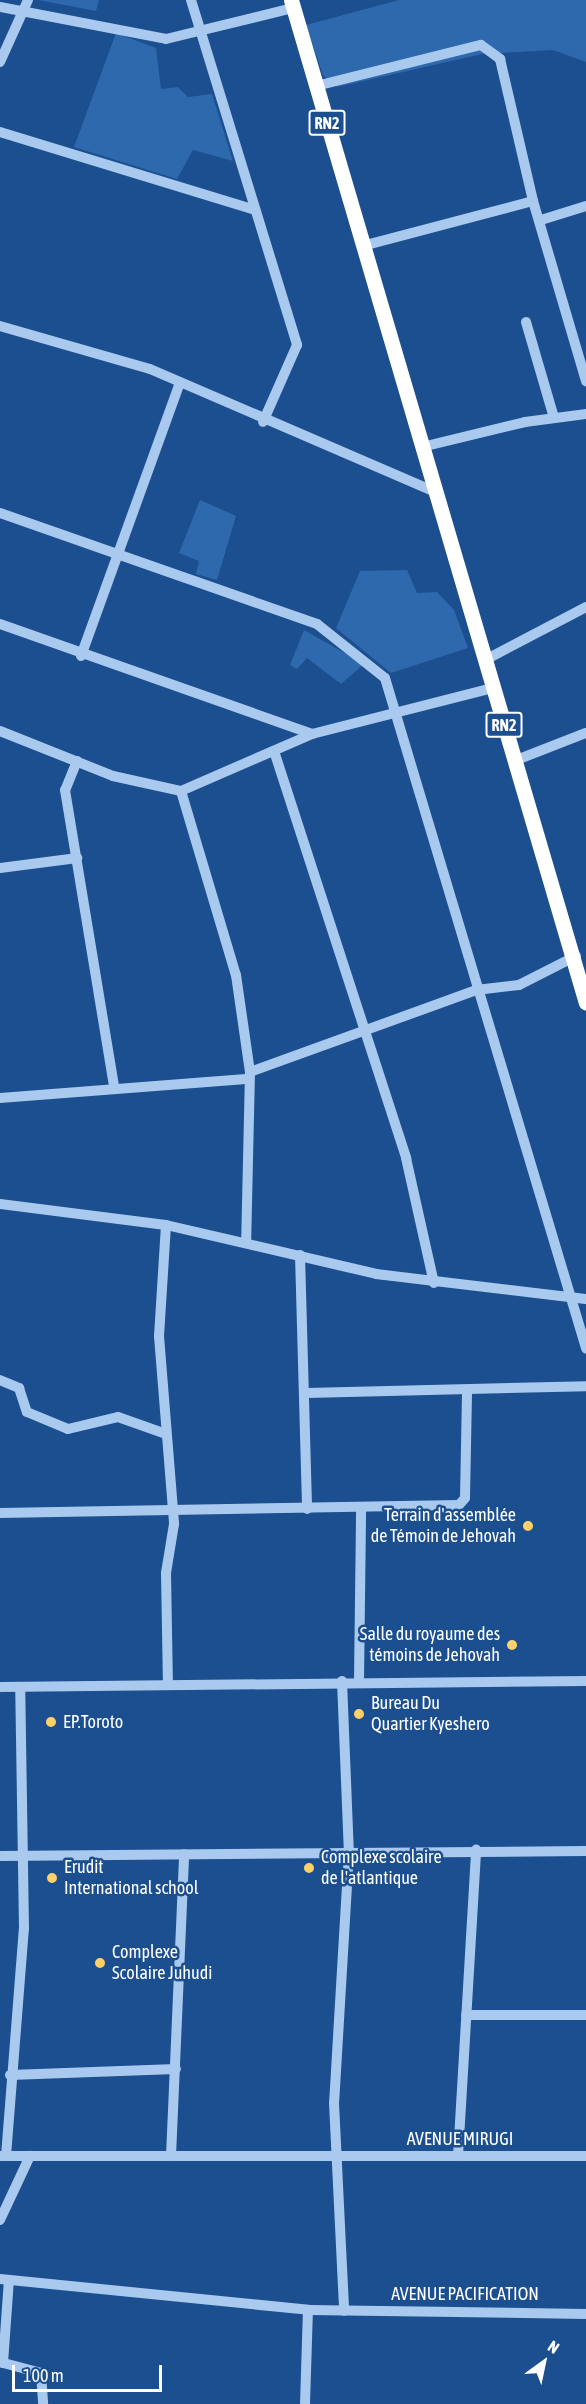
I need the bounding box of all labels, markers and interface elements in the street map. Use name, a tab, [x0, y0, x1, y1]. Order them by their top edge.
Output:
road number: RN2	[308, 110, 346, 136]
road number: RN2	[484, 712, 524, 738]
place label: Terrain d'assemblée de Témoin de Jehovah	[371, 1505, 516, 1547]
marker: Terrain d'assemblée de Témoin de Jehovah	[521, 1519, 535, 1533]
place label: Salle du royaume des témoins de Jehovah	[360, 1624, 500, 1666]
marker: Salle du royaume des témoins de Jehovah	[505, 1638, 519, 1652]
place label: Bureau Du Quartier Kyeshero	[371, 1693, 490, 1736]
marker: Bureau Du Quartier Kyeshero	[352, 1707, 366, 1721]
place label: EP.Toroto	[63, 1711, 123, 1733]
marker: EP.Toroto	[44, 1715, 58, 1729]
place label: Complexe scolaire de l'atlantique	[321, 1847, 442, 1890]
place label: Erudit International school	[64, 1857, 198, 1900]
marker: Complexe scolaire de l'atlantique	[302, 1861, 316, 1875]
marker: Erudit International school	[45, 1871, 59, 1885]
place label: Complexe Scolaire Juhudi	[112, 1942, 212, 1984]
marker: Complexe Scolaire Juhudi	[93, 1956, 107, 1970]
street label: AVENUE MIRUGI	[407, 2128, 513, 2150]
street label: AVENUE PACIFICATION	[391, 2283, 539, 2305]
north arrow	[514, 2332, 574, 2392]
text: N	[545, 2337, 563, 2357]
scale bar	[15, 2353, 165, 2391]
text: 100 m	[23, 2365, 64, 2386]

